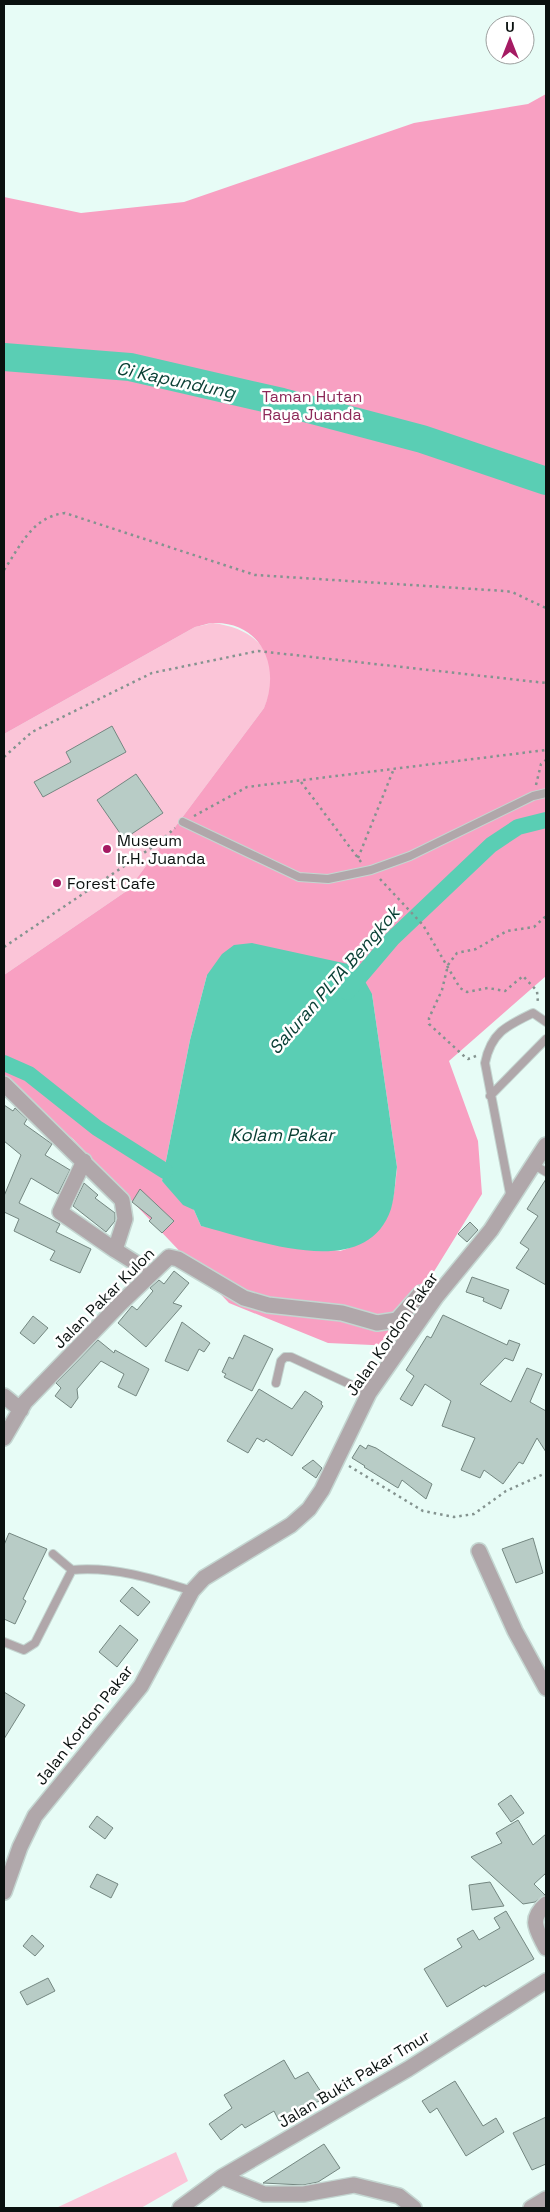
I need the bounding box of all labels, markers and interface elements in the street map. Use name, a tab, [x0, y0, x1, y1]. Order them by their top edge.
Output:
north arrow	[485, 15, 535, 65]
text: U	[505, 18, 515, 36]
water label: Ci Kapundung	[115, 356, 239, 404]
park label: Taman Hutan Raya Juanda	[262, 386, 362, 425]
place label: Museum Ir.H. Juanda	[117, 830, 206, 869]
marker: Museum Ir.H. Juanda	[101, 843, 113, 855]
place label: Forest Cafe	[67, 873, 156, 894]
marker: Forest Cafe	[51, 877, 63, 889]
water label: Saluran PLTA Bengkok	[263, 900, 406, 1059]
water label: Kolam Pakar	[230, 1123, 336, 1146]
street label: Jalan Pakar Kulon	[49, 1243, 159, 1353]
street label: Jalan Kordon Pakar	[341, 1268, 443, 1400]
street label: Jalan Kordon Pakar	[31, 1661, 137, 1789]
street label: Jalan Bukit Pakar Tmur	[274, 2025, 434, 2133]

